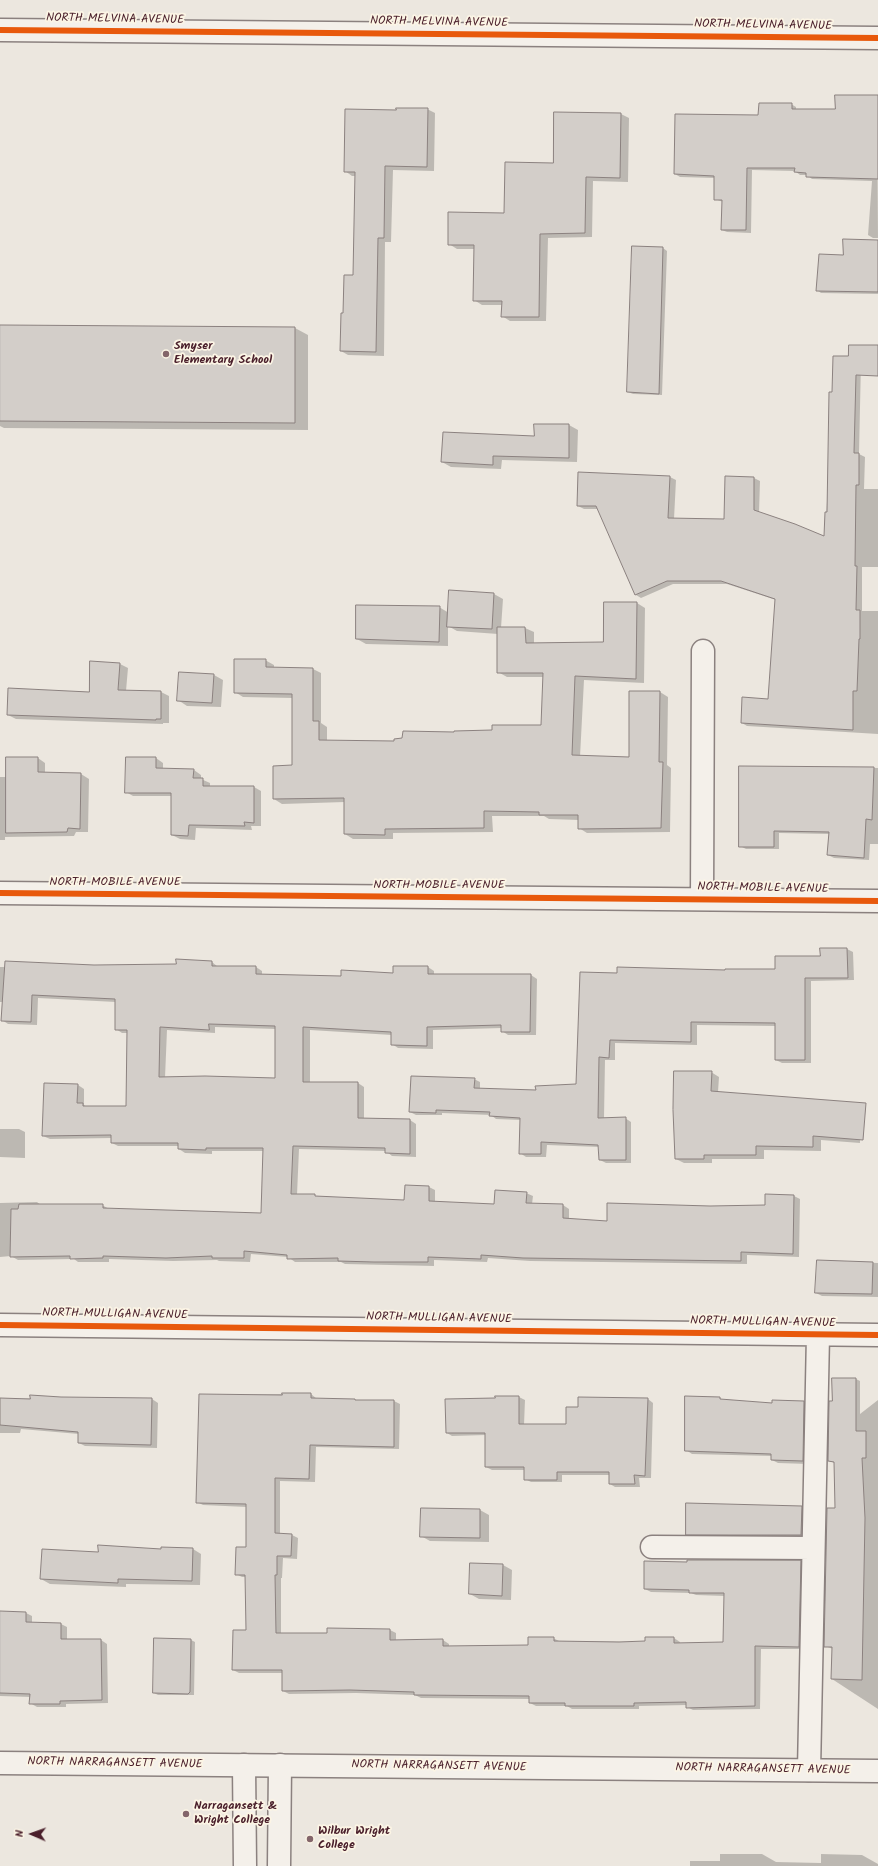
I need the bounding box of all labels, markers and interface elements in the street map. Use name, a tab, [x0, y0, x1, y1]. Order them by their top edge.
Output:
street label: NORTH MELVINA AVENUE	[46, 12, 184, 28]
street label: NORTH MELVINA AVENUE	[370, 15, 508, 31]
street label: NORTH MELVINA AVENUE	[694, 18, 832, 34]
place label: Smyser Elementary School	[174, 340, 272, 368]
marker: Smyser Elementary School	[161, 349, 171, 359]
street label: NORTH MOBILE AVENUE	[49, 876, 181, 890]
street label: NORTH MOBILE AVENUE	[373, 879, 505, 893]
street label: NORTH MOBILE AVENUE	[697, 881, 829, 897]
street label: NORTH MULLIGAN AVENUE	[42, 1307, 188, 1323]
street label: NORTH MULLIGAN AVENUE	[366, 1311, 512, 1327]
street label: NORTH MULLIGAN AVENUE	[690, 1315, 836, 1331]
street label: NORTH NARRAGANSETT AVENUE	[27, 1755, 203, 1773]
street label: NORTH NARRAGANSETT AVENUE	[351, 1758, 527, 1776]
street label: NORTH NARRAGANSETT AVENUE	[675, 1761, 851, 1779]
place label: Narragansett & Wright College	[194, 1800, 277, 1828]
marker: Narragansett & Wright College	[181, 1809, 191, 1819]
north arrow	[12, 1814, 52, 1854]
place label: Wilbur Wright College	[318, 1825, 390, 1853]
text: N	[11, 1830, 29, 1837]
marker: Wilbur Wright College	[305, 1834, 315, 1844]

